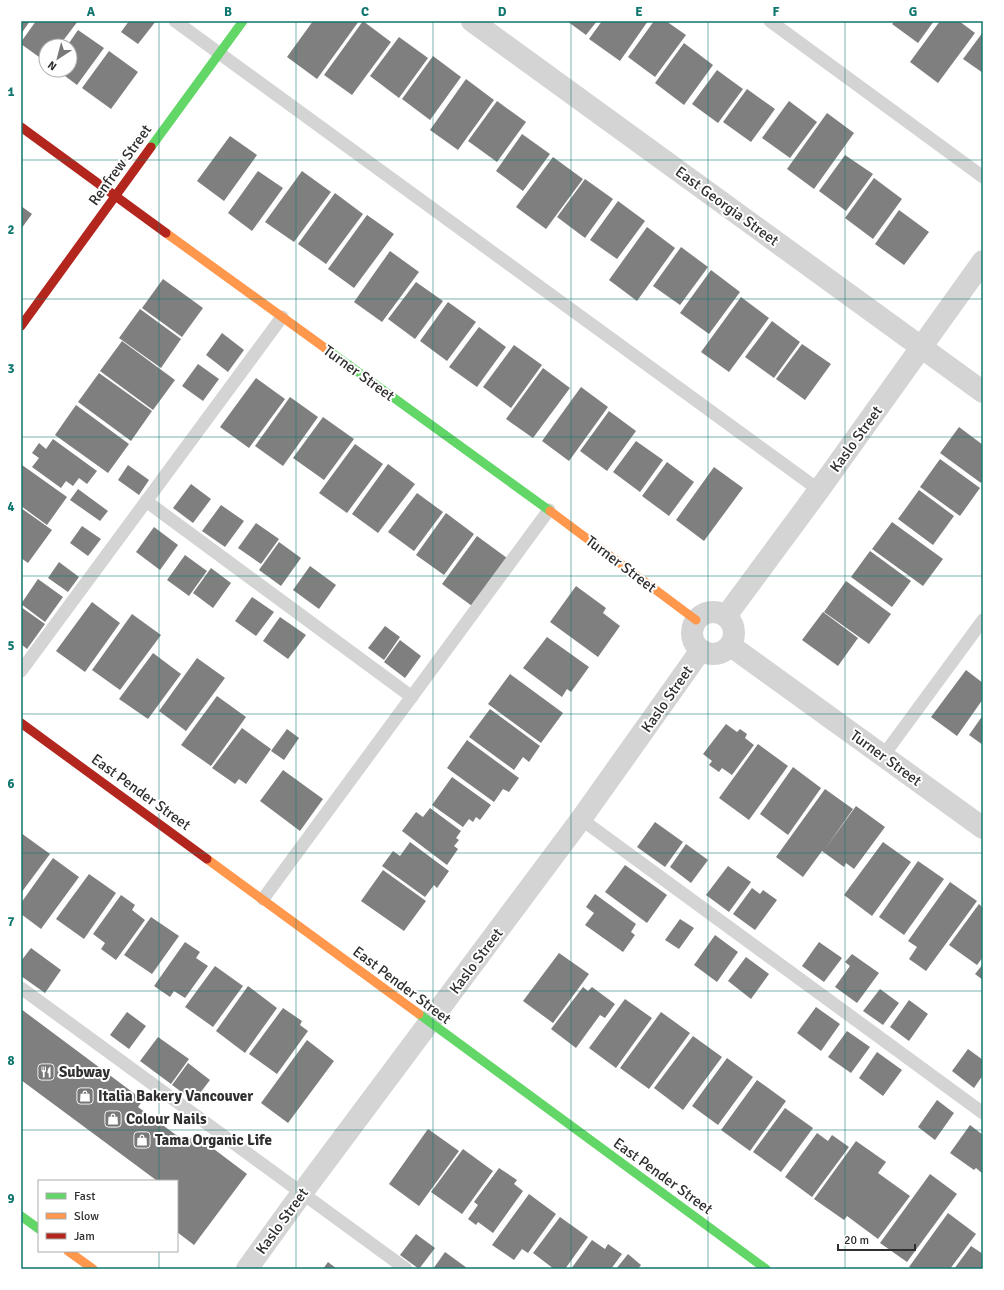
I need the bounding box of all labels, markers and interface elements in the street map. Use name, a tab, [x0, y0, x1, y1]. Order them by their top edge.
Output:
text: A	[87, 4, 96, 20]
text: B	[224, 4, 232, 20]
text: C	[361, 4, 369, 20]
text: D	[498, 4, 507, 20]
text: E	[635, 4, 643, 20]
text: F	[773, 4, 780, 20]
text: G	[909, 4, 917, 20]
north arrow	[38, 38, 78, 78]
text: N	[45, 58, 59, 73]
text: 1	[7, 84, 15, 100]
street label: Renfrew Street	[85, 121, 155, 209]
street label: East Georgia Street	[672, 162, 782, 250]
text: 2	[7, 222, 15, 238]
street label: Turner Street	[320, 341, 398, 405]
text: 3	[7, 361, 15, 377]
street label: Kaslo Street	[826, 402, 886, 476]
text: 4	[7, 499, 15, 515]
street label: Turner Street	[582, 532, 660, 596]
text: 5	[7, 638, 15, 654]
street label: Kaslo Street	[637, 662, 697, 736]
street label: Turner Street	[847, 726, 925, 790]
street label: East Pender Street	[88, 750, 194, 834]
text: 6	[7, 776, 15, 792]
text: 7	[7, 914, 15, 930]
street label: Kaslo Street	[445, 925, 507, 997]
street label: East Pender Street	[349, 942, 455, 1028]
text: 8	[7, 1053, 15, 1069]
restaurant icon: Subway	[36, 1062, 56, 1082]
place label: Subway	[59, 1063, 110, 1081]
shop icon: Italia Bakery Vancouver	[75, 1086, 95, 1106]
place label: Italia Bakery Vancouver	[98, 1087, 253, 1105]
shop icon: Colour Nails	[103, 1109, 123, 1129]
place label: Colour Nails	[126, 1110, 207, 1128]
shop icon: Tama Organic Life	[132, 1130, 152, 1150]
place label: Tama Organic Life	[155, 1131, 272, 1149]
street label: East Pender Street	[610, 1134, 716, 1218]
legend	[38, 1180, 178, 1252]
street label: Kaslo Street	[252, 1184, 312, 1258]
text: Fast	[74, 1189, 95, 1204]
text: 9	[7, 1191, 15, 1207]
text: Slow	[74, 1209, 99, 1224]
scale bar	[838, 1226, 915, 1252]
text: Jam	[74, 1229, 95, 1244]
text: 20 m	[844, 1233, 869, 1248]

